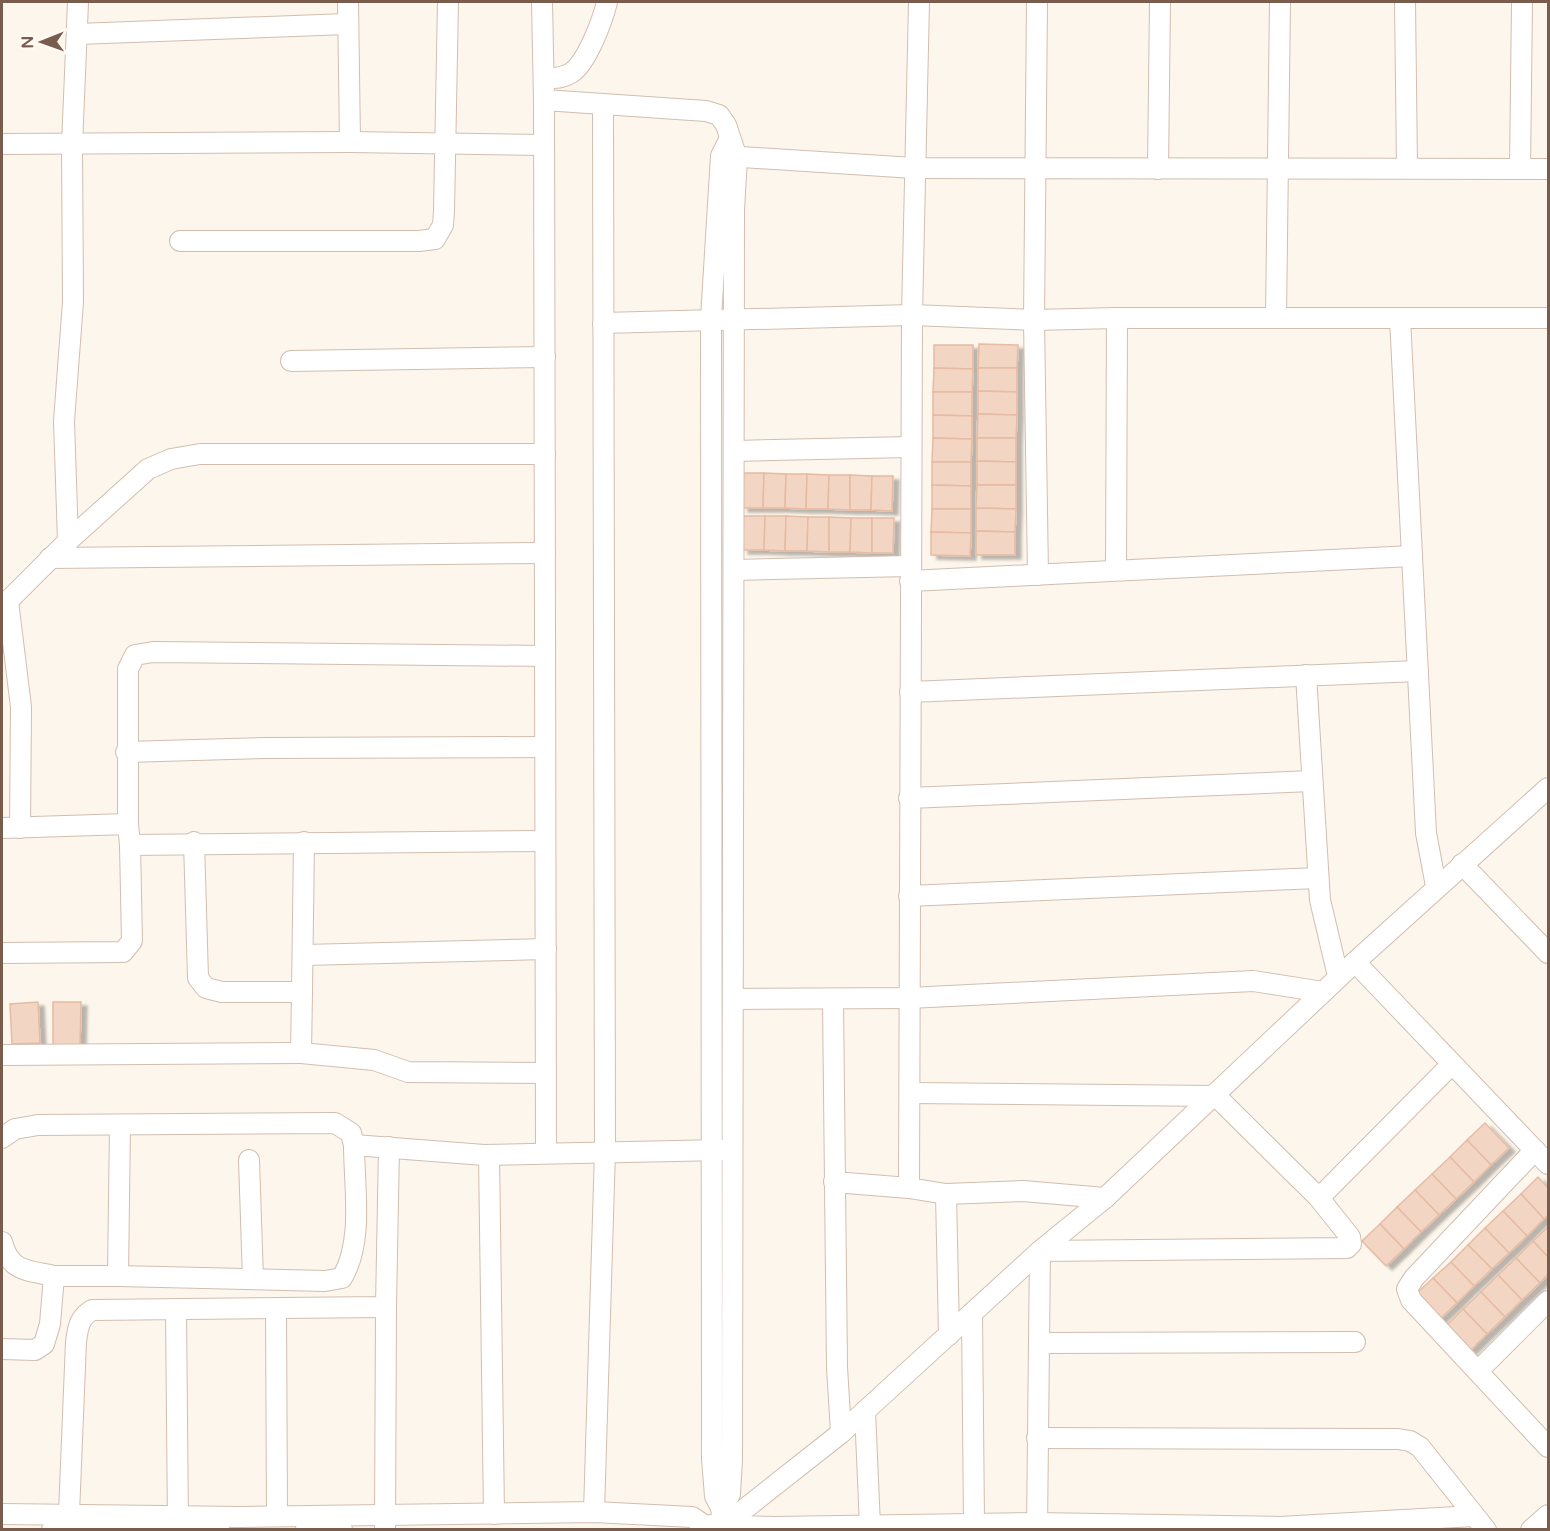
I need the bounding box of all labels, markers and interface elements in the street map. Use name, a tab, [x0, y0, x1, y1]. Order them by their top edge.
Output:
north arrow	[12, 12, 72, 72]
text: N	[18, 36, 38, 49]

